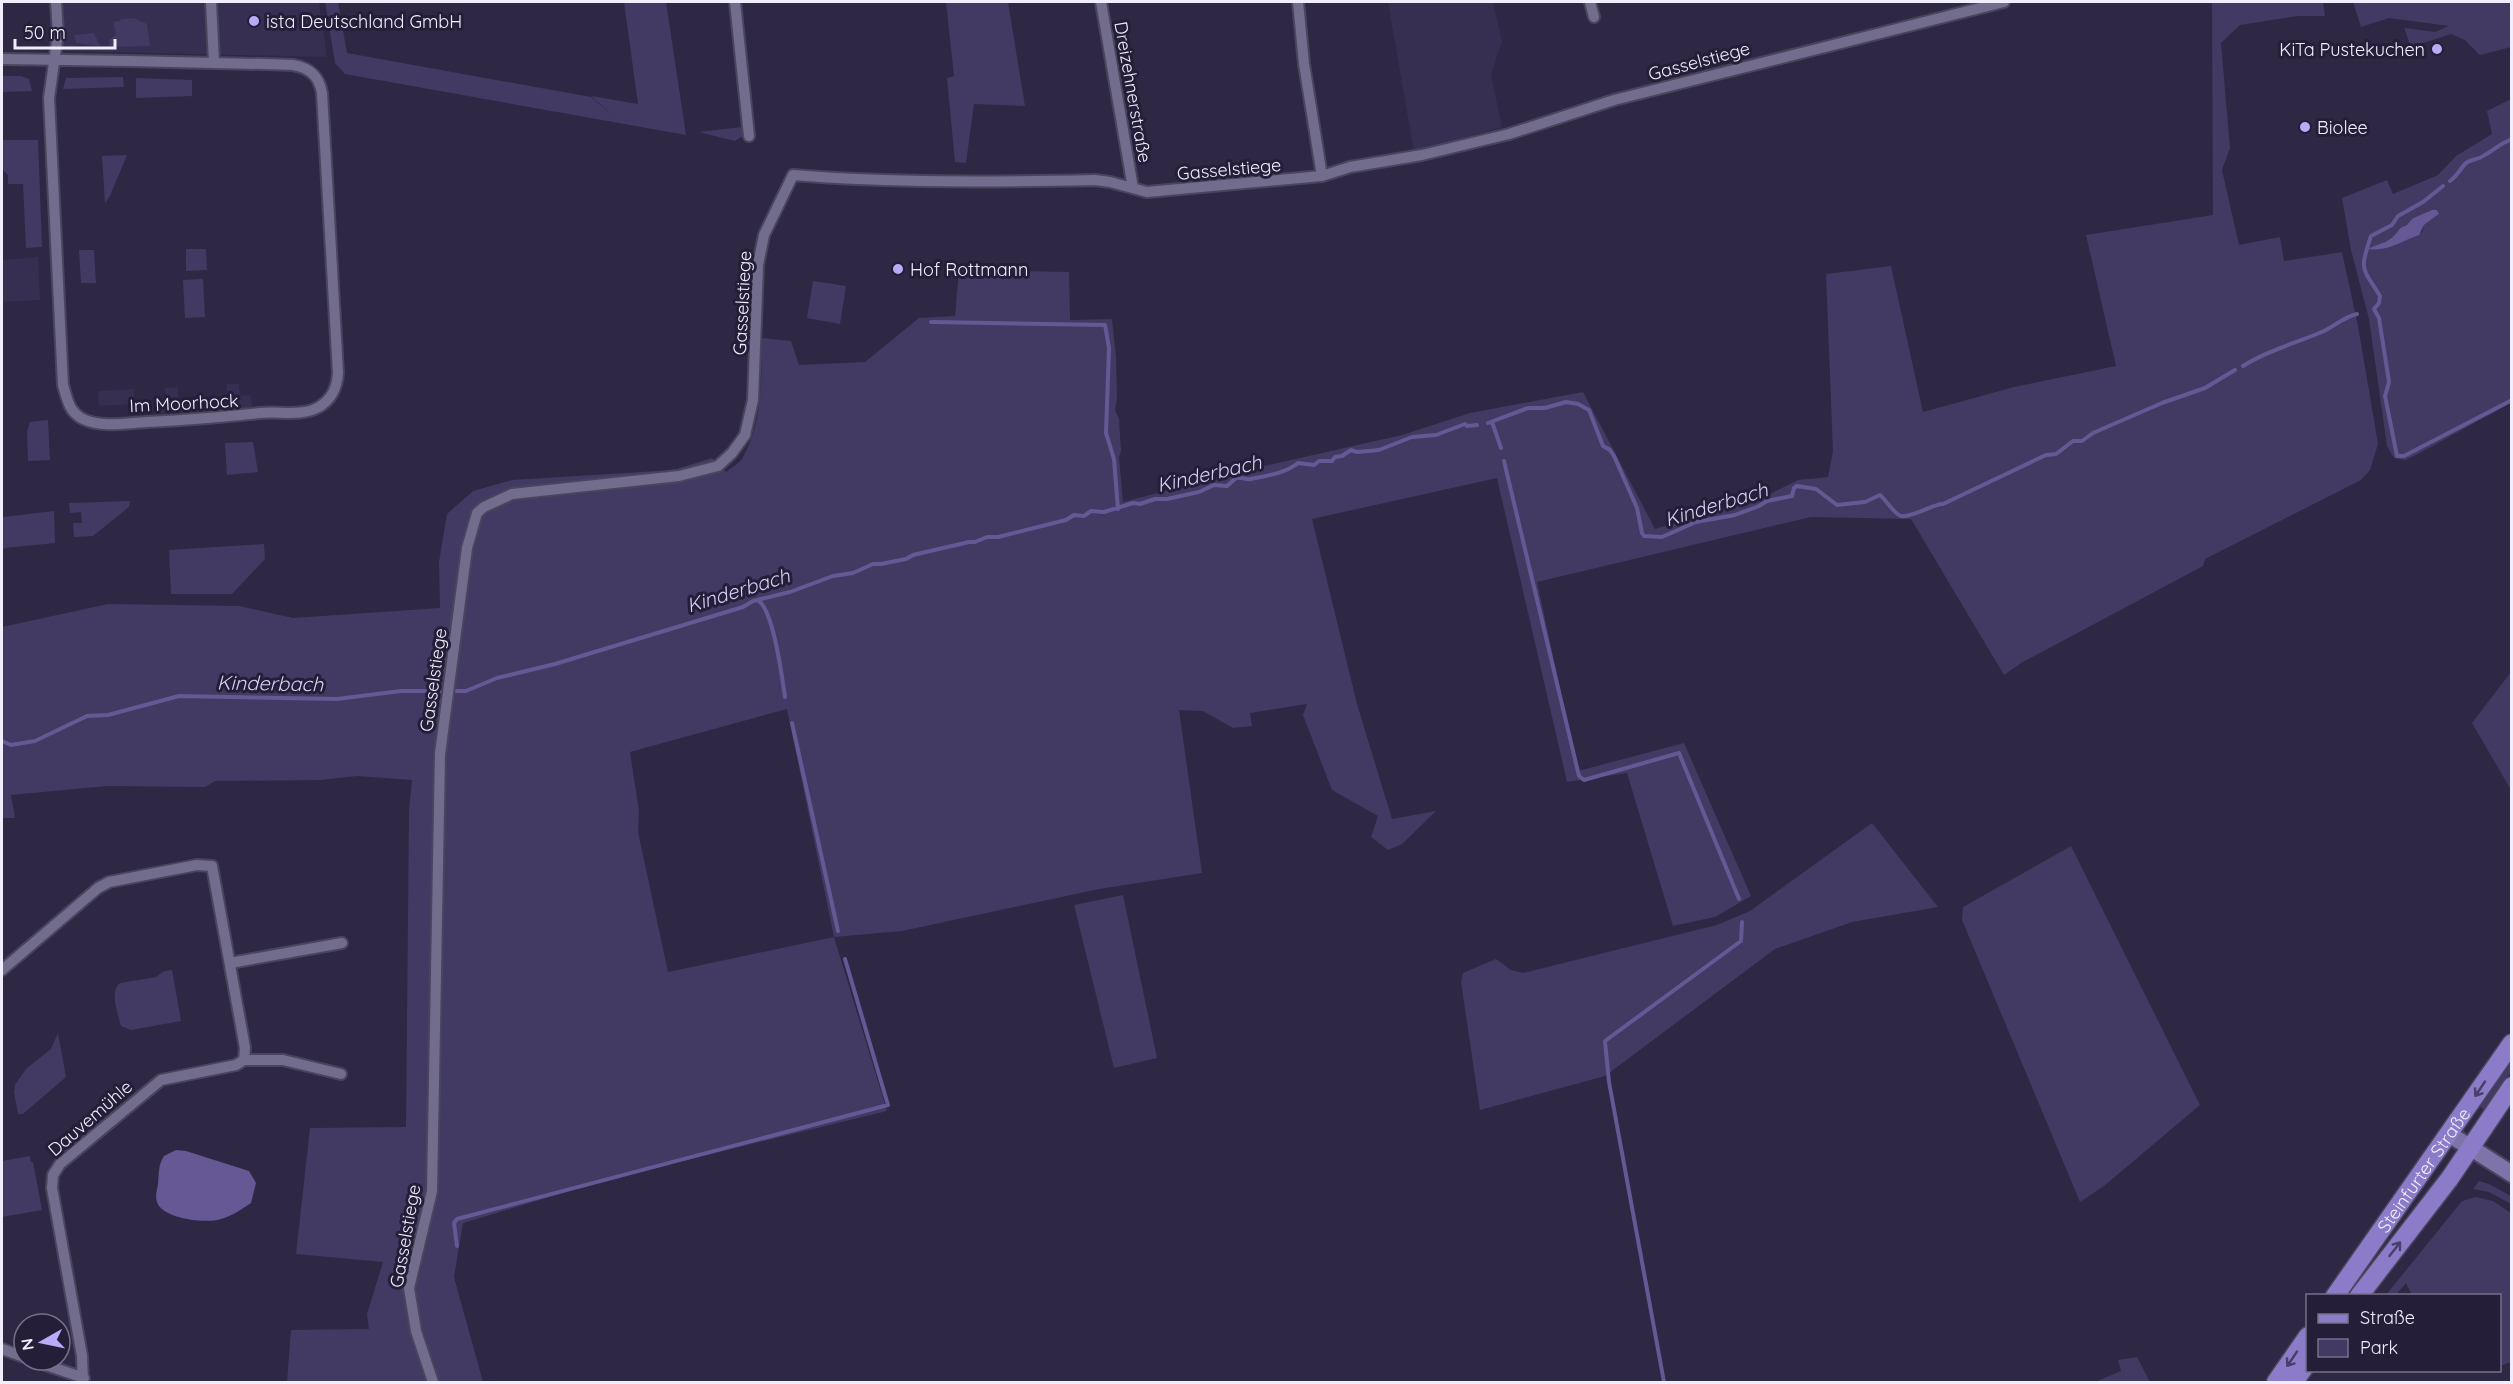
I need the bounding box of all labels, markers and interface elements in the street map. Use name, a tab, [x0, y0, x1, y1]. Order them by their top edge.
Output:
place label: ista Deutschland GmbH	[266, 10, 462, 33]
scale bar	[15, 12, 116, 50]
marker: ista Deutschland GmbH	[247, 14, 261, 28]
street label: Dreizehnerstraße	[1109, 20, 1157, 164]
text: 50 m	[24, 21, 66, 44]
street label: Gasselstiege	[1646, 36, 1752, 86]
place label: KiTa Pustekuchen	[2279, 38, 2425, 61]
marker: KiTa Pustekuchen	[2430, 42, 2444, 56]
place label: Biolee	[2317, 116, 2368, 139]
marker: Biolee	[2298, 120, 2312, 134]
street label: Gasselstiege	[1176, 153, 1282, 185]
street label: Gasselstiege	[728, 250, 756, 356]
place label: Hof Rottmann	[910, 258, 1028, 281]
marker: Hof Rottmann	[891, 262, 905, 276]
street label: Im Moorhock	[129, 389, 239, 417]
water label: Kinderbach	[1154, 449, 1264, 497]
water label: Kinderbach	[1661, 476, 1771, 532]
water label: Kinderbach	[683, 562, 793, 618]
street label: Gasselstiege	[414, 627, 452, 733]
water label: Kinderbach	[217, 670, 324, 696]
street label: Dauvemühle	[43, 1075, 137, 1161]
one-way arrow	[2474, 1080, 2486, 1097]
street label: Steinfurter Straße	[2372, 1103, 2475, 1237]
street label: Gasselstiege	[385, 1183, 425, 1289]
one-way arrow	[2388, 1242, 2401, 1258]
legend	[2306, 1294, 2501, 1372]
text: Straße	[2360, 1306, 2415, 1329]
north arrow	[12, 1312, 72, 1372]
text: Park	[2360, 1336, 2398, 1359]
text: N	[16, 1337, 38, 1352]
one-way arrow	[2285, 1351, 2298, 1368]

